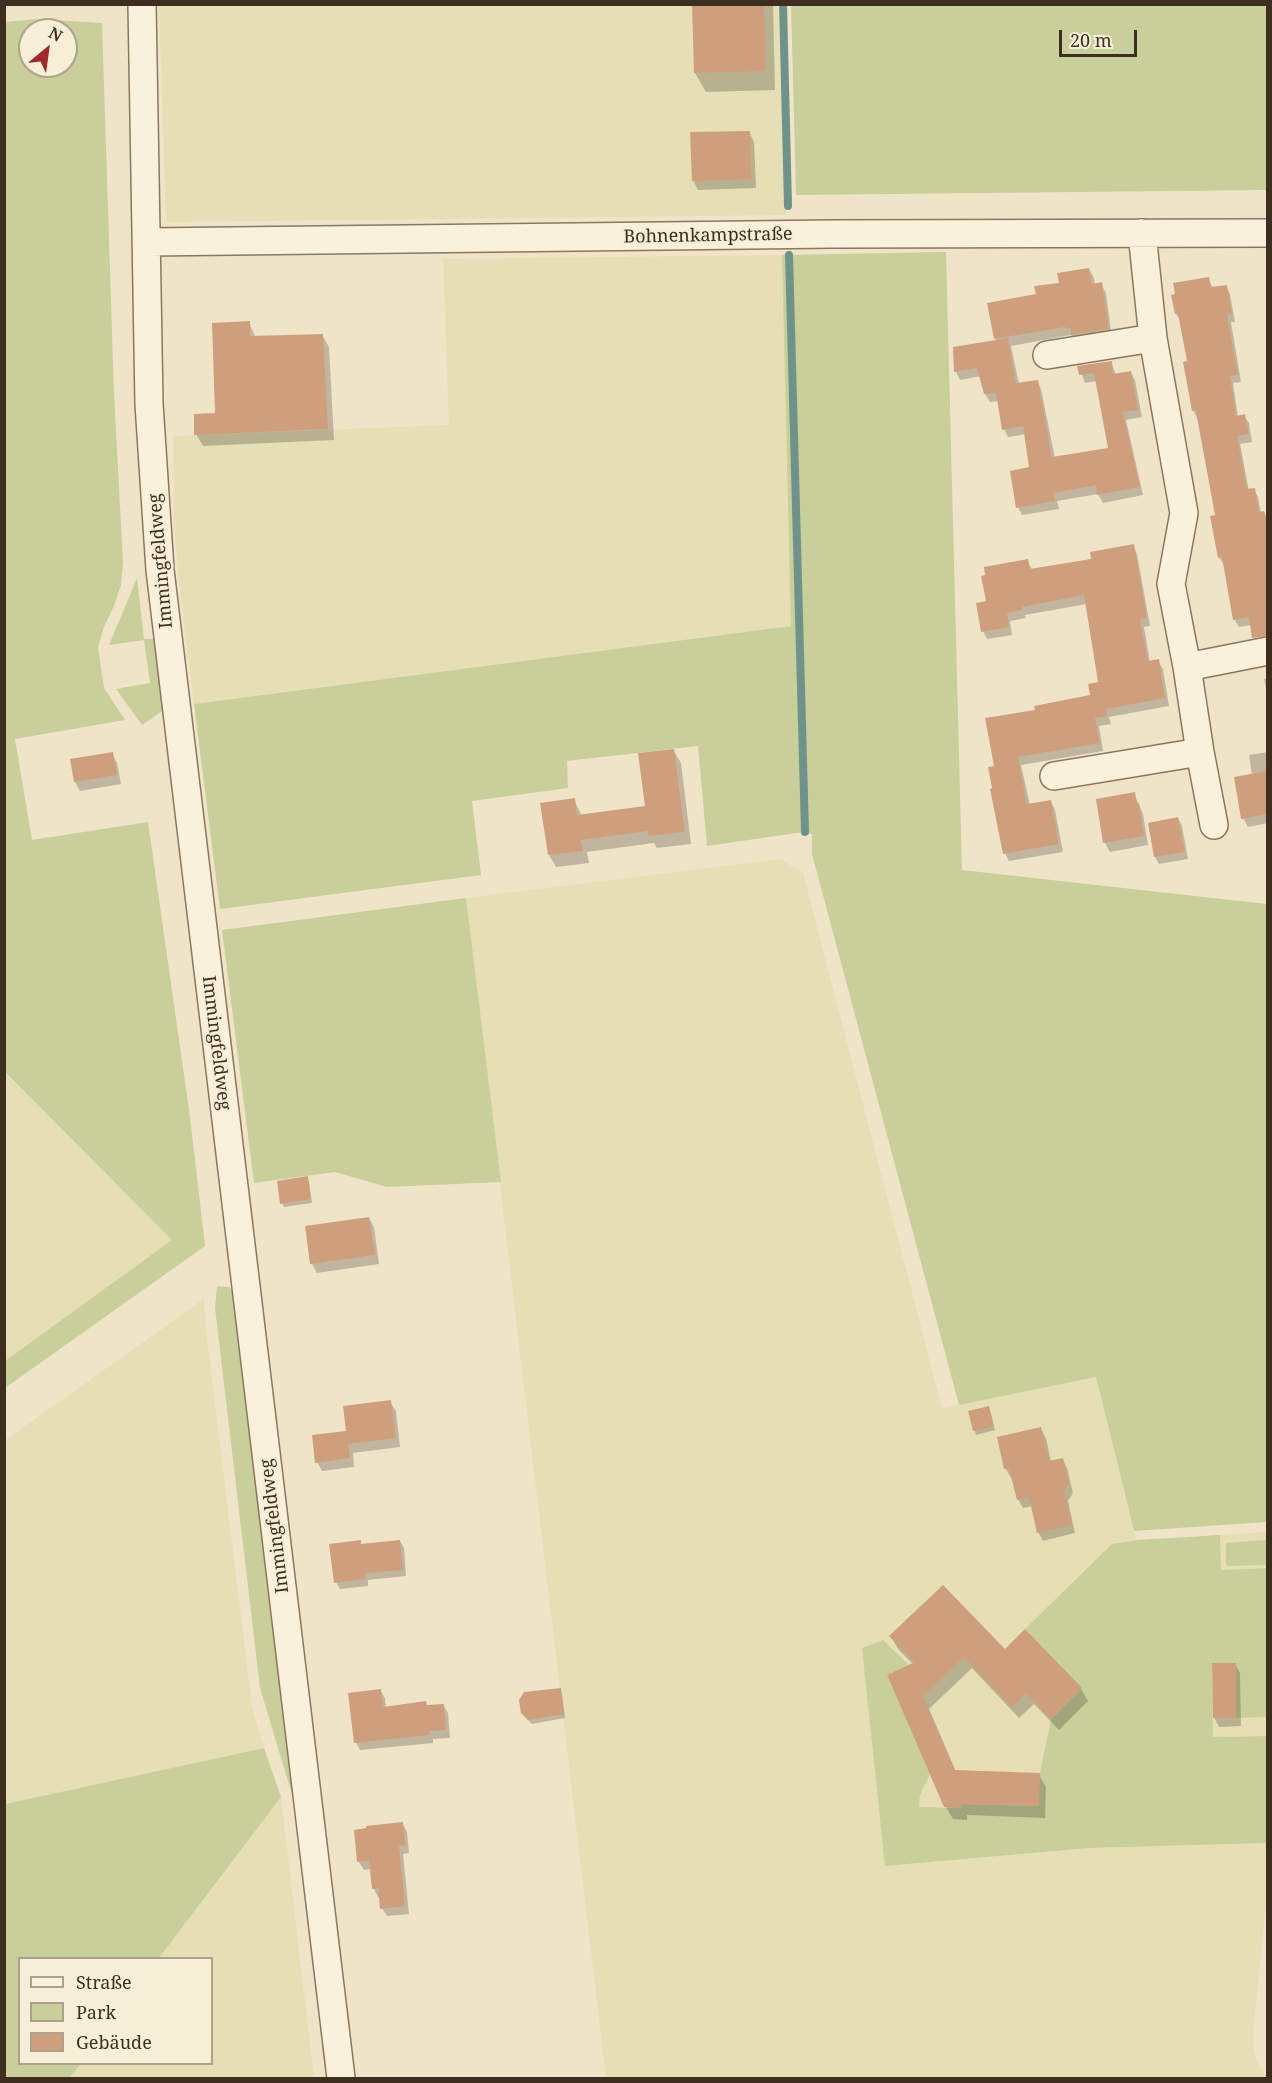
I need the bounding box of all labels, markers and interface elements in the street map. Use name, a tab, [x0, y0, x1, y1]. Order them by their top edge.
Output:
north arrow	[18, 18, 78, 78]
scale bar	[1062, 18, 1140, 56]
text: N	[45, 21, 67, 47]
text: 20 m	[1070, 28, 1112, 52]
street label: Bohnenkampstraße	[623, 224, 793, 248]
street label: Immingfeldweg	[144, 493, 178, 629]
street label: Immingfeldweg	[197, 974, 235, 1112]
street label: Immingfeldweg	[256, 1457, 294, 1595]
legend	[18, 1957, 213, 2065]
text: Straße	[76, 1970, 132, 1994]
text: Park	[76, 2000, 116, 2024]
text: Gebäude	[76, 2030, 152, 2054]

